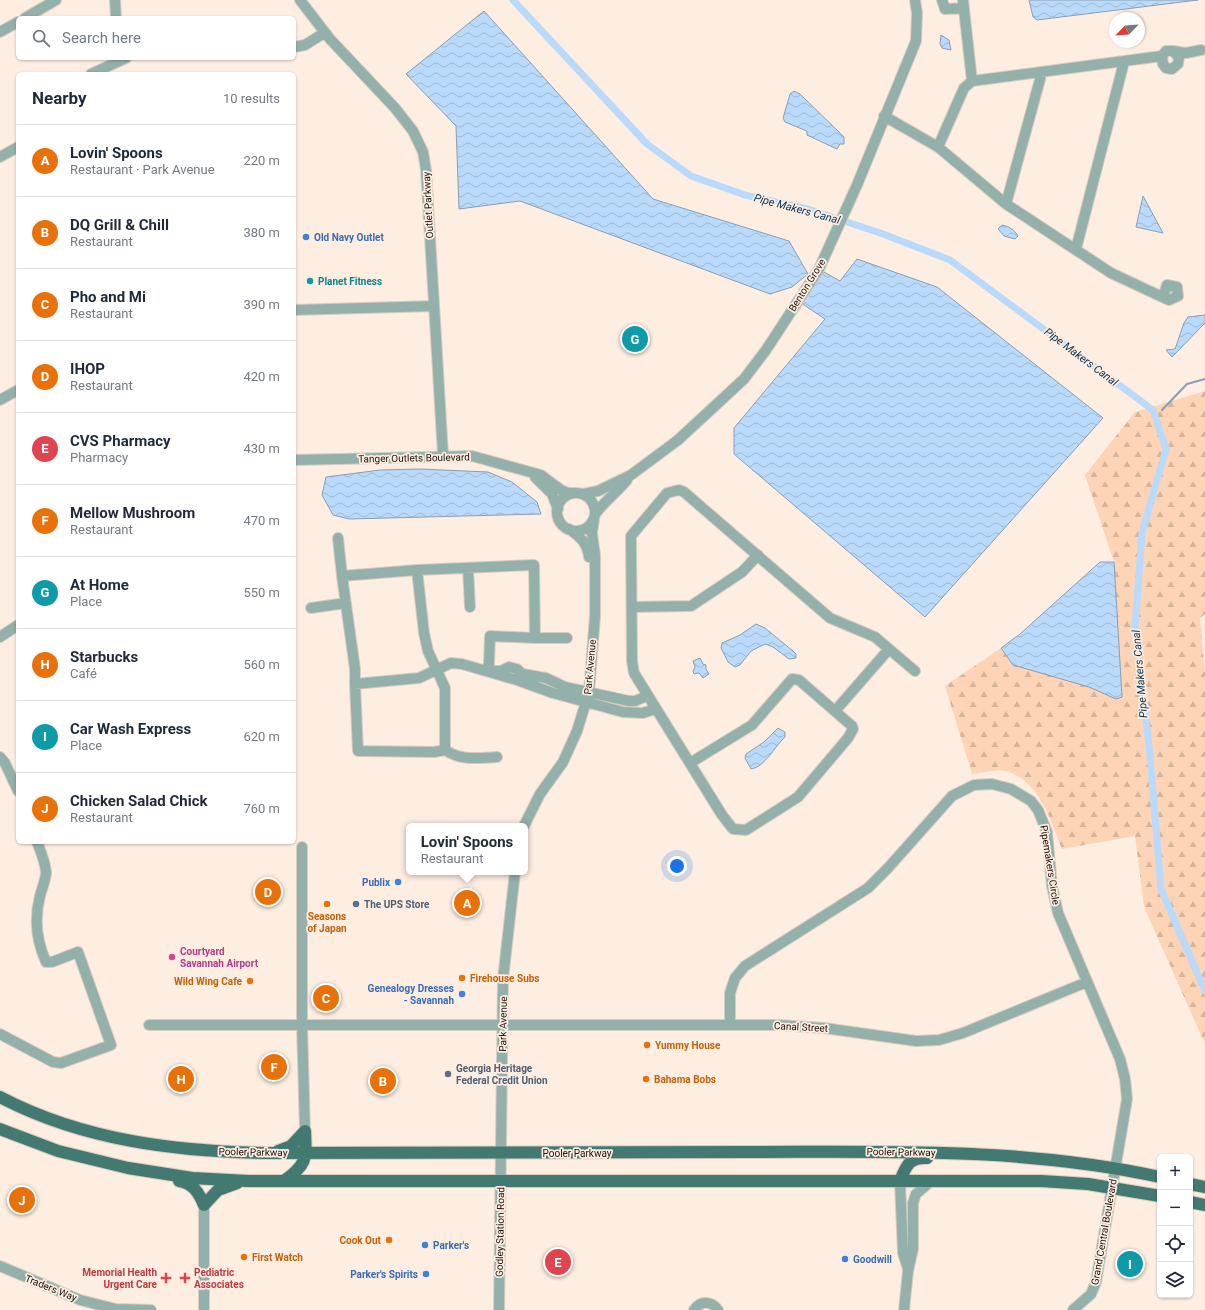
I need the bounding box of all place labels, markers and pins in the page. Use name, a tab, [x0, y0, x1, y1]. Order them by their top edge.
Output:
marker: Old Navy Outlet	[301, 232, 311, 242]
place label: Old Navy Outlet	[314, 232, 384, 243]
marker: Planet Fitness	[305, 276, 315, 286]
place label: Planet Fitness	[318, 276, 382, 287]
pin: G	[622, 324, 648, 354]
pin: D	[255, 877, 281, 907]
place label: Publix	[362, 877, 391, 888]
marker: Publix	[393, 877, 403, 887]
pin: A	[454, 888, 480, 918]
marker: Seasons of Japan	[322, 899, 332, 909]
marker: The UPS Store	[351, 899, 361, 909]
place label: The UPS Store	[364, 899, 430, 910]
place label: Seasons of Japan	[307, 911, 347, 934]
place label: Courtyard Savannah Airport	[180, 946, 259, 969]
marker: Courtyard Savannah Airport	[167, 952, 177, 962]
marker: Firehouse Subs	[457, 973, 467, 983]
place label: Firehouse Subs	[470, 973, 540, 984]
place label: Wild Wing Cafe	[174, 976, 243, 987]
marker: Wild Wing Cafe	[245, 976, 255, 986]
pin: C	[313, 983, 339, 1013]
place label: Genealogy Dresses - Savannah	[368, 983, 454, 1006]
marker: Genealogy Dresses - Savannah	[457, 989, 467, 999]
marker: Yummy House	[642, 1040, 652, 1050]
place label: Yummy House	[655, 1040, 721, 1051]
pin: F	[261, 1052, 287, 1082]
place label: Georgia Heritage Federal Credit Union	[456, 1063, 548, 1086]
pin: H	[168, 1064, 194, 1094]
pin: B	[370, 1066, 396, 1096]
marker: Georgia Heritage Federal Credit Union	[443, 1069, 453, 1079]
marker: Bahama Bobs	[641, 1074, 651, 1084]
place label: Bahama Bobs	[654, 1074, 716, 1085]
pin: J	[9, 1185, 35, 1215]
place label: Cook Out	[339, 1235, 382, 1246]
marker: Cook Out	[384, 1235, 394, 1245]
marker: Parker's	[420, 1240, 430, 1250]
place label: Parker's	[433, 1240, 469, 1251]
pin: E	[545, 1247, 571, 1277]
pin: I	[1117, 1249, 1143, 1279]
marker: First Watch	[239, 1252, 249, 1262]
place label: First Watch	[252, 1252, 303, 1263]
marker: Goodwill	[840, 1254, 850, 1264]
place label: Goodwill	[853, 1254, 892, 1265]
place label: Memorial Health Urgent Care	[82, 1267, 158, 1290]
place label: Pediatric Associates	[194, 1267, 244, 1290]
place label: Parker's Spirits	[350, 1269, 418, 1280]
marker: Parker's Spirits	[421, 1269, 431, 1279]
marker: Memorial Health Urgent Care	[160, 1272, 172, 1284]
marker: Pediatric Associates	[179, 1272, 191, 1284]

